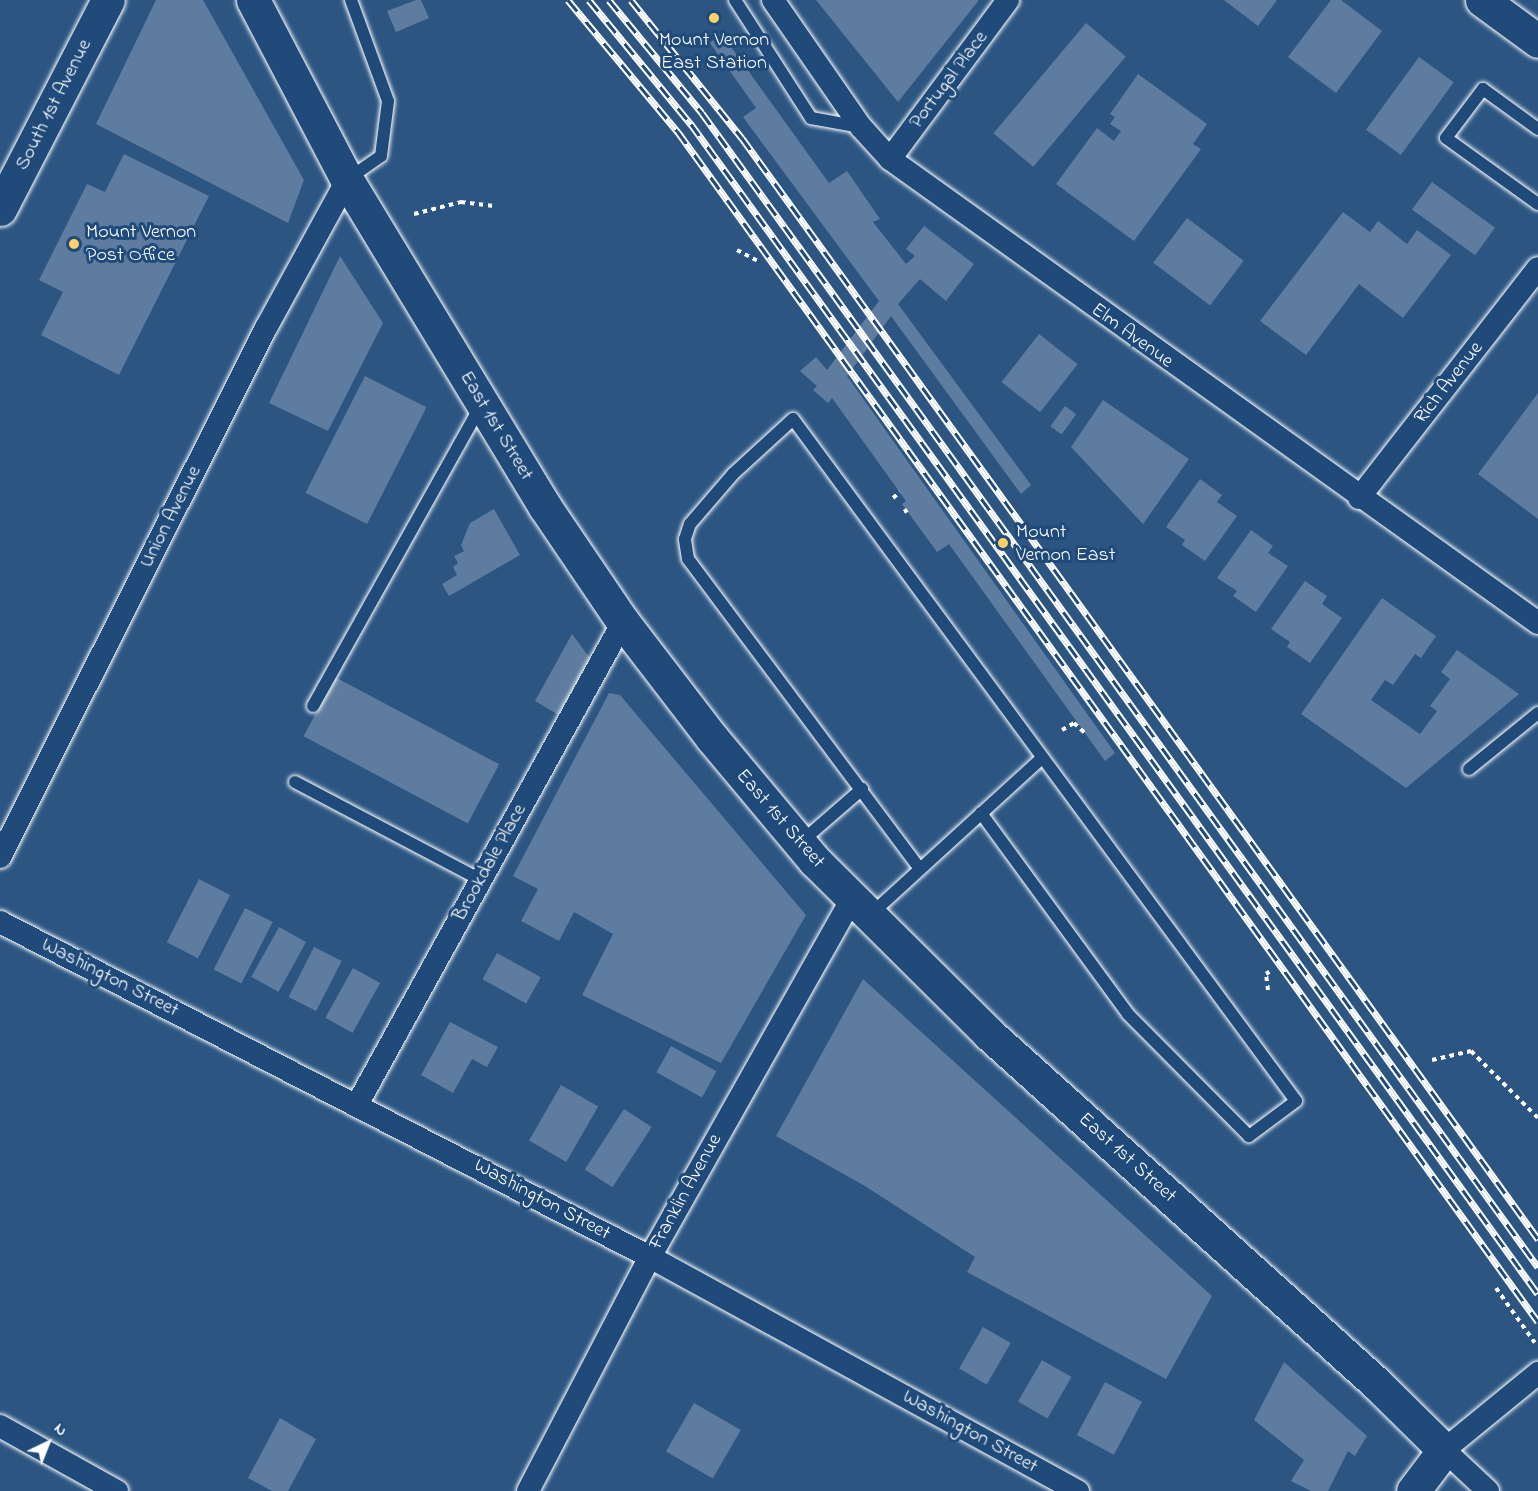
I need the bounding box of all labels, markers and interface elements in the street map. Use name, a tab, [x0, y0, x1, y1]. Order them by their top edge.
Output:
marker: Mount Vernon East Station	[707, 11, 721, 25]
street label: Portugal Place	[905, 27, 993, 133]
place label: Mount Vernon East Station	[659, 28, 769, 75]
street label: South 1st Avenue	[11, 35, 97, 175]
place label: Mount Vernon Post Office	[86, 220, 196, 267]
marker: Mount Vernon Post Office	[67, 237, 81, 251]
street label: Elm Avenue	[1086, 298, 1178, 374]
street label: Rich Avenue	[1409, 337, 1489, 429]
street label: East 1st Street	[454, 367, 538, 485]
street label: Union Avenue	[135, 462, 207, 572]
place label: Mount Vernon East	[1016, 520, 1115, 567]
marker: Mount Vernon East	[994, 534, 1012, 552]
street label: East 1st Street	[730, 765, 830, 873]
street label: Brookdale Place	[448, 800, 532, 926]
street label: Washington Street	[37, 933, 183, 1023]
street label: East 1st Street	[1073, 1108, 1181, 1208]
street label: Franklin Avenue	[644, 1130, 728, 1254]
street label: Washington Street	[470, 1154, 614, 1246]
street label: Washington Street	[898, 1385, 1042, 1479]
north arrow	[18, 1413, 78, 1473]
text: N	[48, 1417, 72, 1442]

